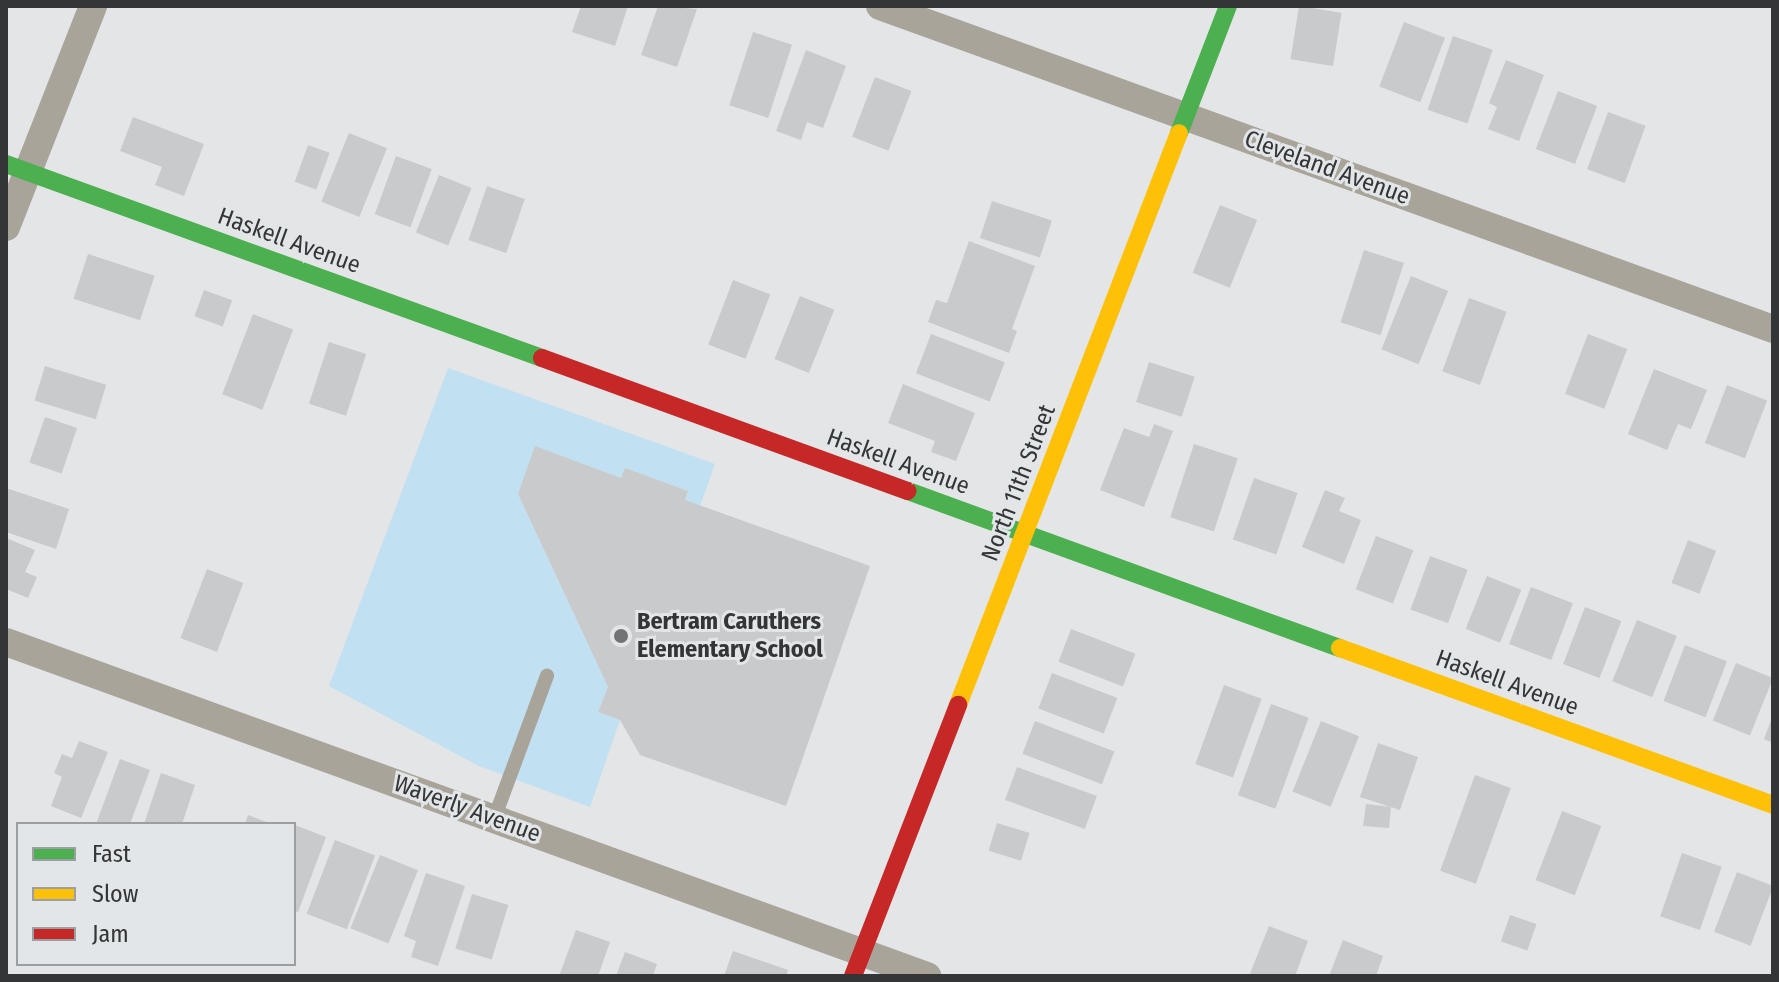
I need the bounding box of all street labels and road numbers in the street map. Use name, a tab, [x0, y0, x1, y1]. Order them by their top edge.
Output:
street label: Cleveland Avenue	[1241, 125, 1413, 211]
street label: Haskell Avenue	[214, 202, 364, 280]
street label: North 11th Street	[976, 401, 1062, 565]
street label: Haskell Avenue	[823, 423, 973, 501]
street label: Haskell Avenue	[1432, 644, 1582, 722]
street label: Waverly Avenue	[390, 769, 544, 849]

